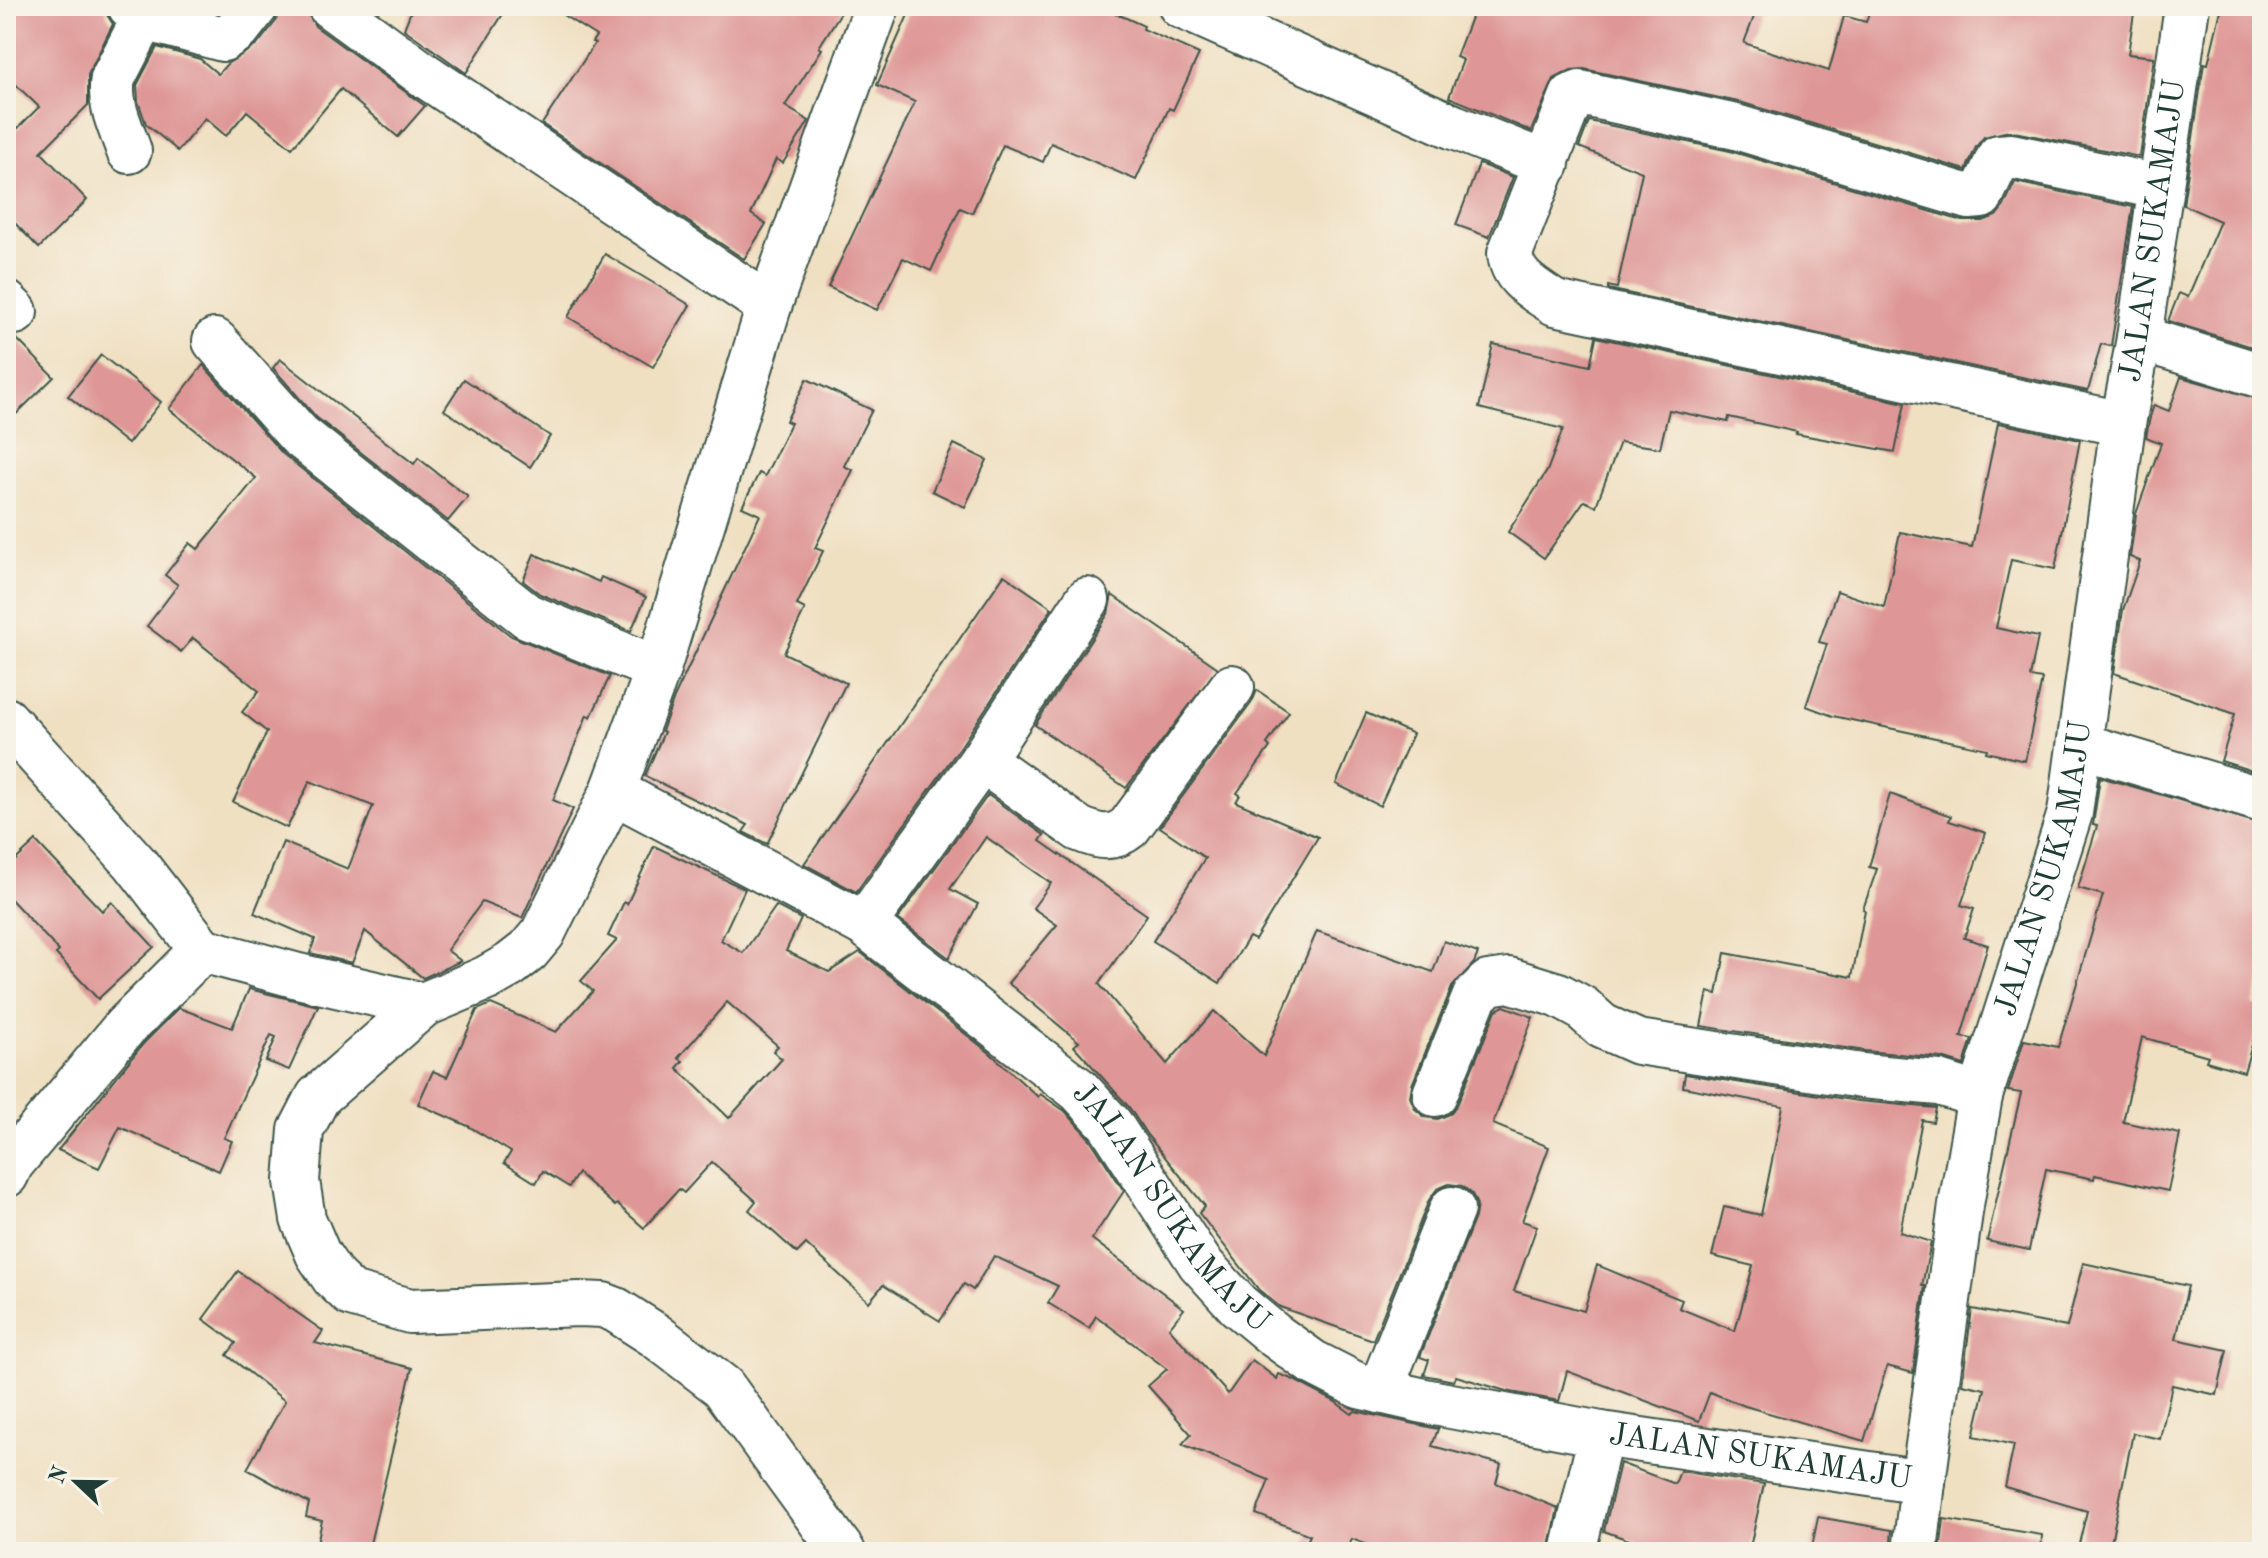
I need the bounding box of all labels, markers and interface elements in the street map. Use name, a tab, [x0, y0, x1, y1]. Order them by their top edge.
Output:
street label: JALAN SUKAMAJU	[2115, 77, 2192, 385]
street label: JALAN SUKAMAJU	[1990, 719, 2098, 1020]
street label: JALAN SUKAMAJU	[1066, 1077, 1275, 1340]
street label: JALAN SUKAMAJU	[1607, 1419, 1914, 1496]
north arrow	[36, 1442, 116, 1522]
text: N	[46, 1463, 73, 1487]

